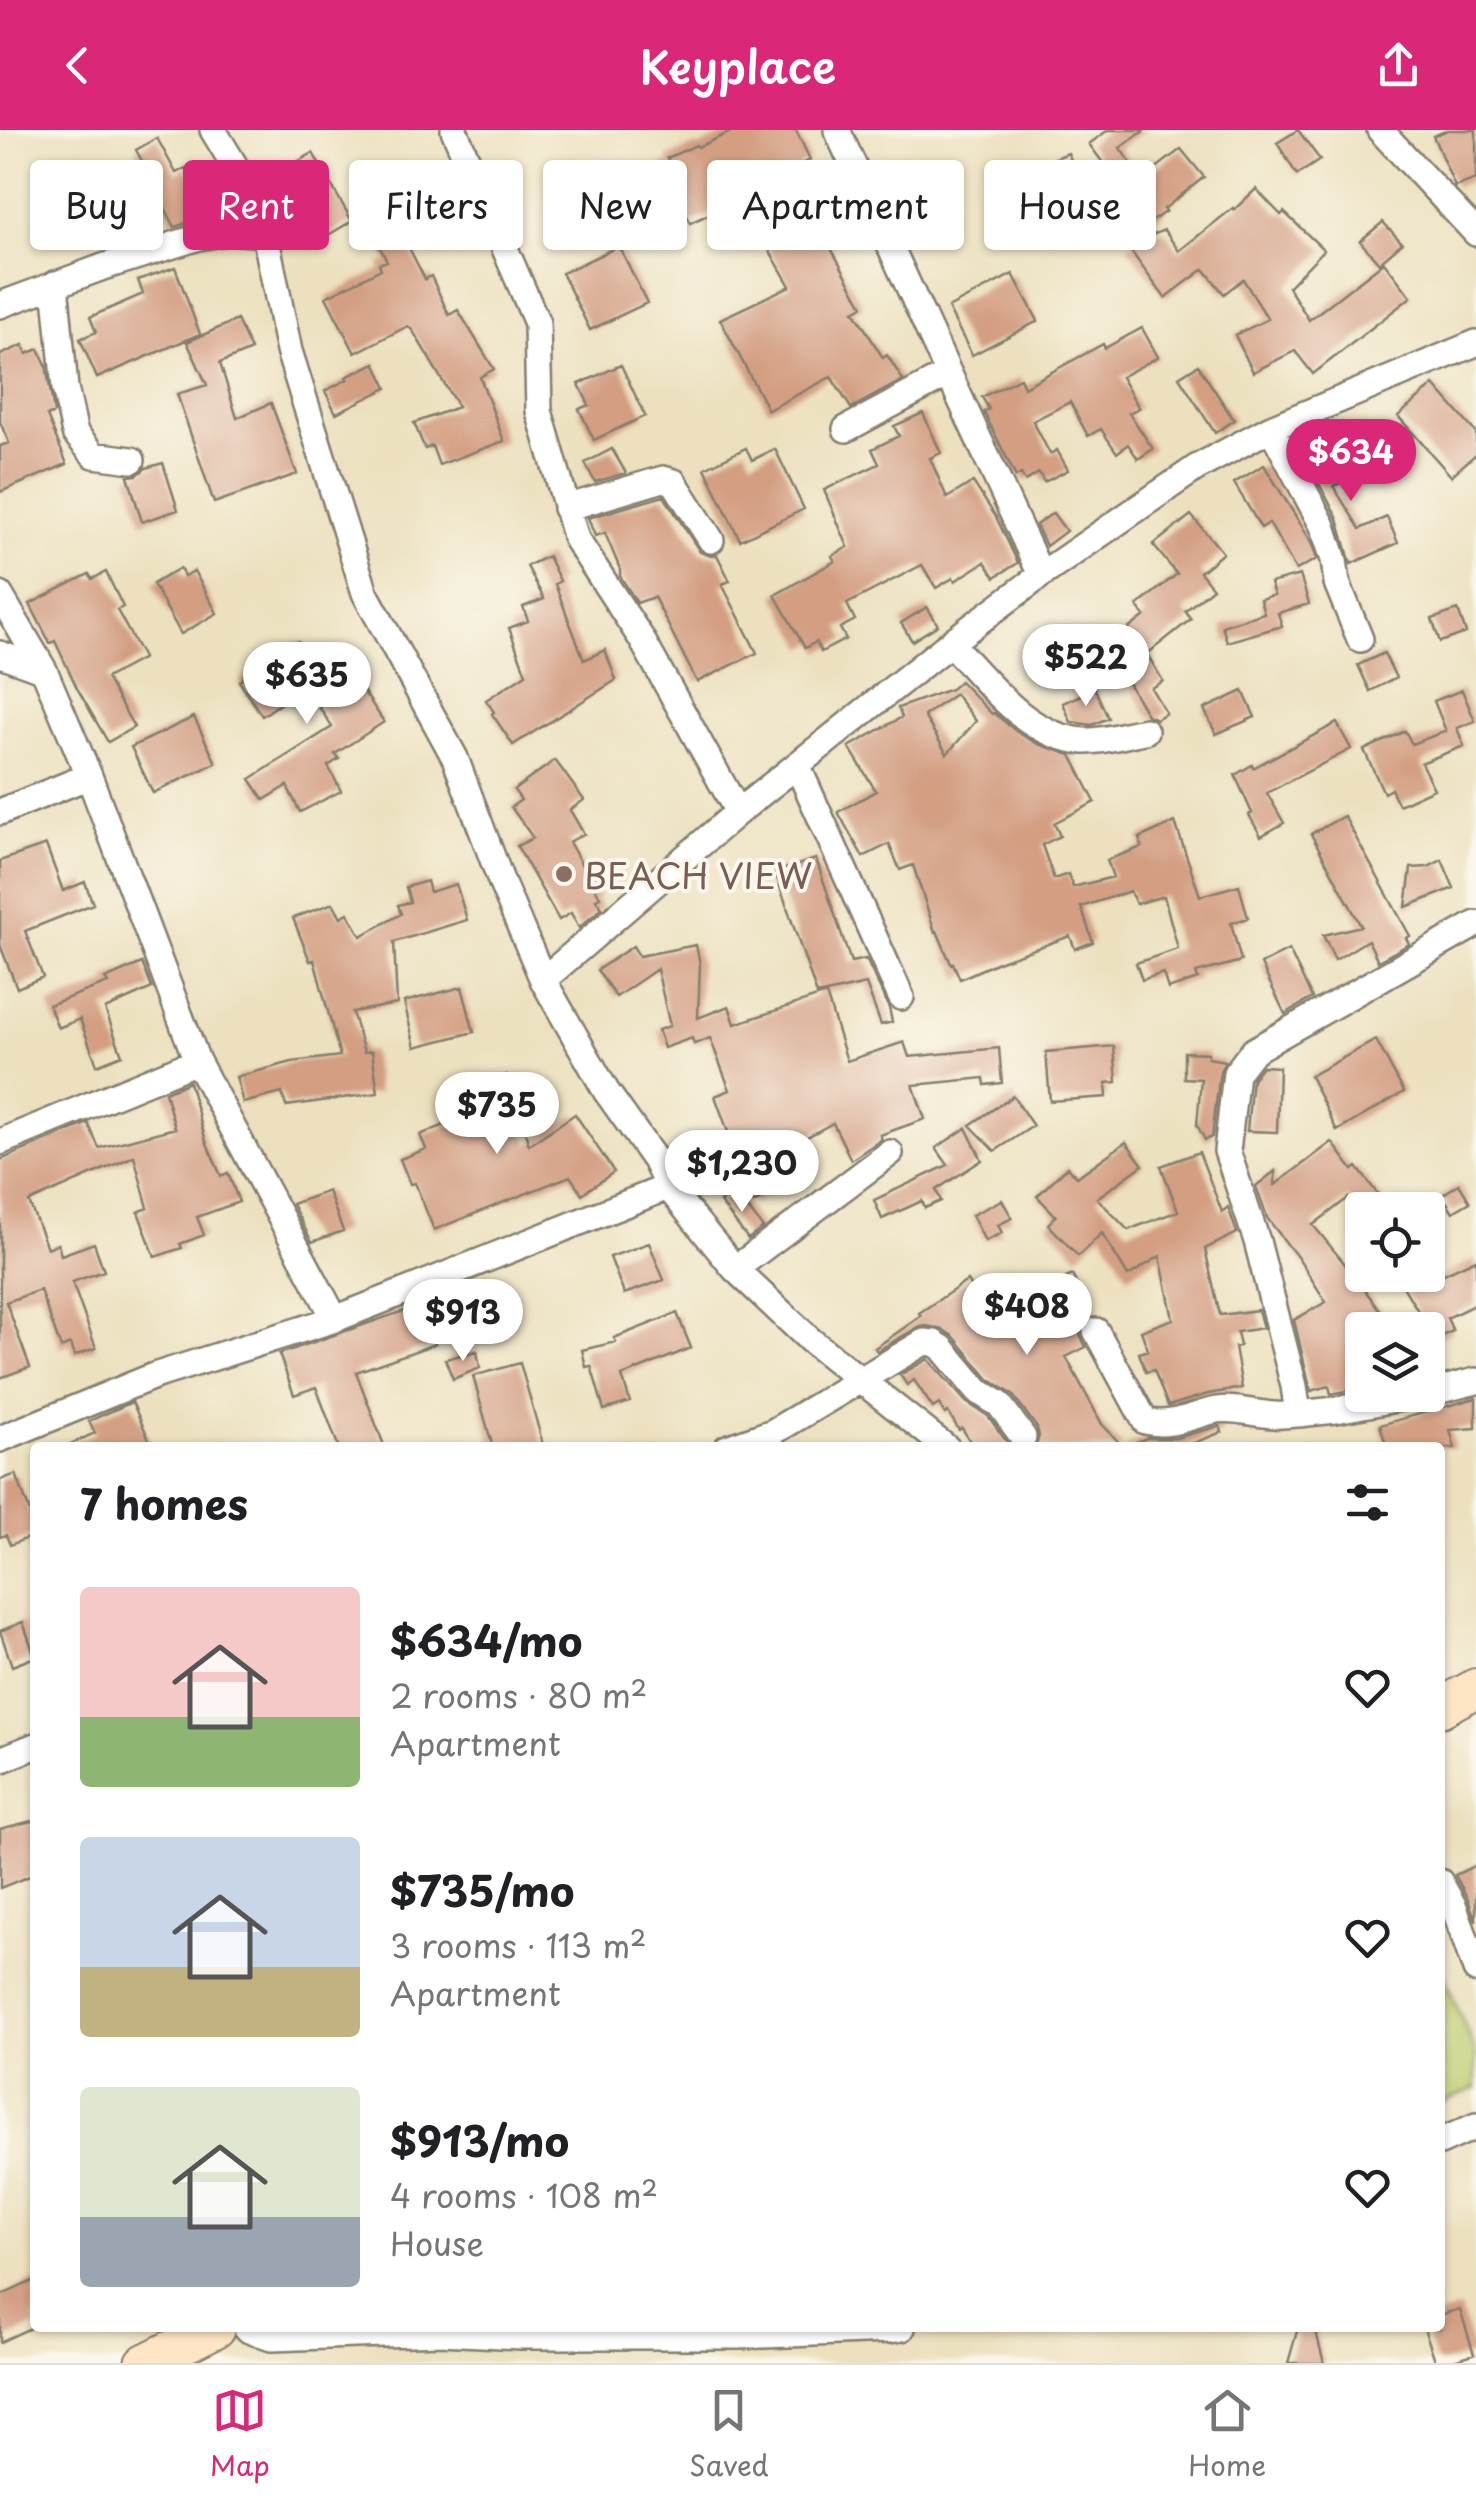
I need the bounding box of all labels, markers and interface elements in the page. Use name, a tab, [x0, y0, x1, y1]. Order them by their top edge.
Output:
text: Keyplace	[640, 31, 836, 99]
icon: back	[50, 38, 105, 93]
icon: share	[1371, 38, 1426, 93]
chip: Buy	[30, 160, 163, 250]
chip: Rent	[183, 160, 329, 250]
chip: Filters	[349, 160, 523, 250]
chip: New	[543, 160, 687, 250]
chip: Apartment	[707, 160, 964, 250]
chip: House	[984, 160, 1156, 250]
pin: $634	[1292, 419, 1410, 504]
text: $634	[1308, 427, 1394, 475]
pin: $522	[1027, 624, 1145, 709]
text: $522	[1044, 632, 1128, 680]
pin: $635	[248, 642, 366, 727]
text: $635	[265, 650, 349, 698]
place label: BEACH VIEW	[584, 848, 812, 901]
marker: BEACH VIEW	[553, 863, 575, 885]
pin: $735	[438, 1072, 556, 1157]
text: $735	[457, 1080, 537, 1128]
pin: $1,230	[661, 1130, 823, 1215]
text: $1,230	[687, 1138, 797, 1186]
map controls	[1345, 1192, 1445, 1412]
button: locate	[1345, 1192, 1445, 1292]
pin: $408	[968, 1273, 1086, 1358]
pin: $913	[404, 1279, 522, 1364]
text: $408	[984, 1281, 1070, 1329]
text: $913	[425, 1287, 501, 1335]
button: layers	[1345, 1312, 1445, 1412]
text: 7 homes	[80, 1471, 248, 1534]
icon: filters	[1340, 1475, 1395, 1530]
text: $634/mo	[390, 1608, 583, 1671]
icon: home	[160, 1627, 280, 1747]
icon: heart	[1340, 1660, 1395, 1715]
text: 2 rooms · 80 m²	[390, 1671, 647, 1719]
text: Apartment	[390, 1719, 561, 1767]
text: $735/mo	[390, 1858, 575, 1921]
icon: home	[160, 1877, 280, 1997]
icon: heart	[1340, 1910, 1395, 1965]
text: 3 rooms · 113 m²	[390, 1921, 647, 1969]
text: Apartment	[390, 1969, 561, 2017]
text: $913/mo	[390, 2108, 569, 2171]
icon: home	[160, 2127, 280, 2247]
icon: heart	[1340, 2160, 1395, 2215]
text: 4 rooms · 108 m²	[390, 2171, 658, 2219]
text: House	[390, 2219, 484, 2267]
tab: Map	[210, 2383, 270, 2486]
tab: Saved	[689, 2383, 769, 2486]
tab: Home	[1188, 2383, 1266, 2486]

